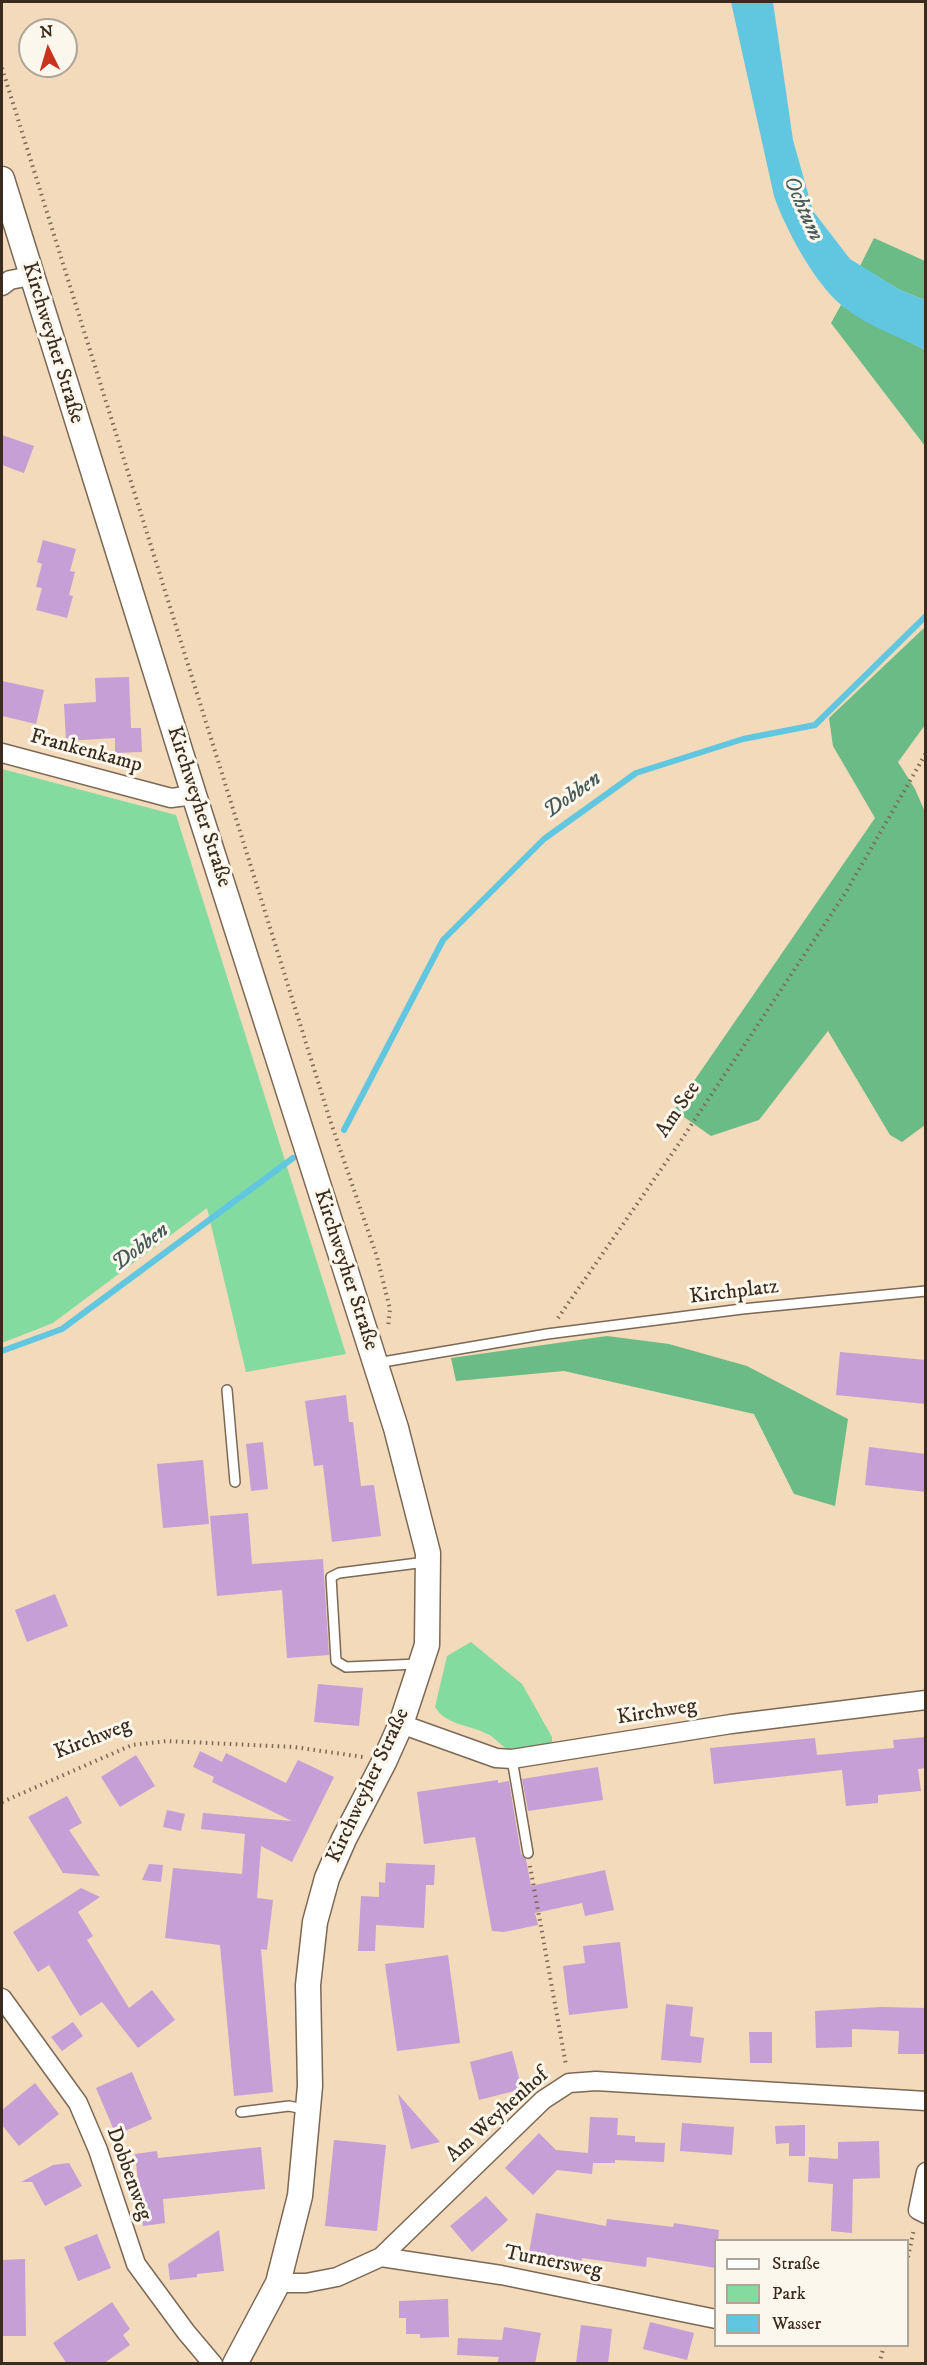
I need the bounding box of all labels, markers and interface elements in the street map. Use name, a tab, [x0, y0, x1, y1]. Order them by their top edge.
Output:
north arrow	[18, 18, 78, 78]
text: N	[39, 22, 54, 43]
water label: Ochtum	[776, 173, 828, 245]
street label: Kirchweyher Straße	[15, 259, 89, 427]
street label: Kirchweyher Straße	[160, 723, 236, 891]
street label: Frankenkamp	[27, 725, 145, 779]
water label: Dobben	[539, 767, 607, 825]
street label: Am See	[651, 1077, 707, 1143]
street label: Kirchweyher Straße	[307, 1186, 383, 1354]
water label: Dobben	[107, 1218, 175, 1278]
street label: Kirchplatz	[688, 1275, 780, 1311]
street label: Kirchweg	[615, 1694, 699, 1732]
street label: Kirchweyher Straße	[322, 1705, 416, 1867]
street label: Kirchweg	[51, 1714, 135, 1766]
street label: Am Weyhenhof	[442, 2064, 554, 2168]
street label: Dobbenweg	[99, 2124, 157, 2224]
legend	[714, 2239, 909, 2347]
street label: Turnersweg	[502, 2241, 604, 2285]
text: Straße	[772, 2253, 820, 2275]
text: Park	[772, 2283, 806, 2305]
text: Wasser	[772, 2313, 821, 2335]

